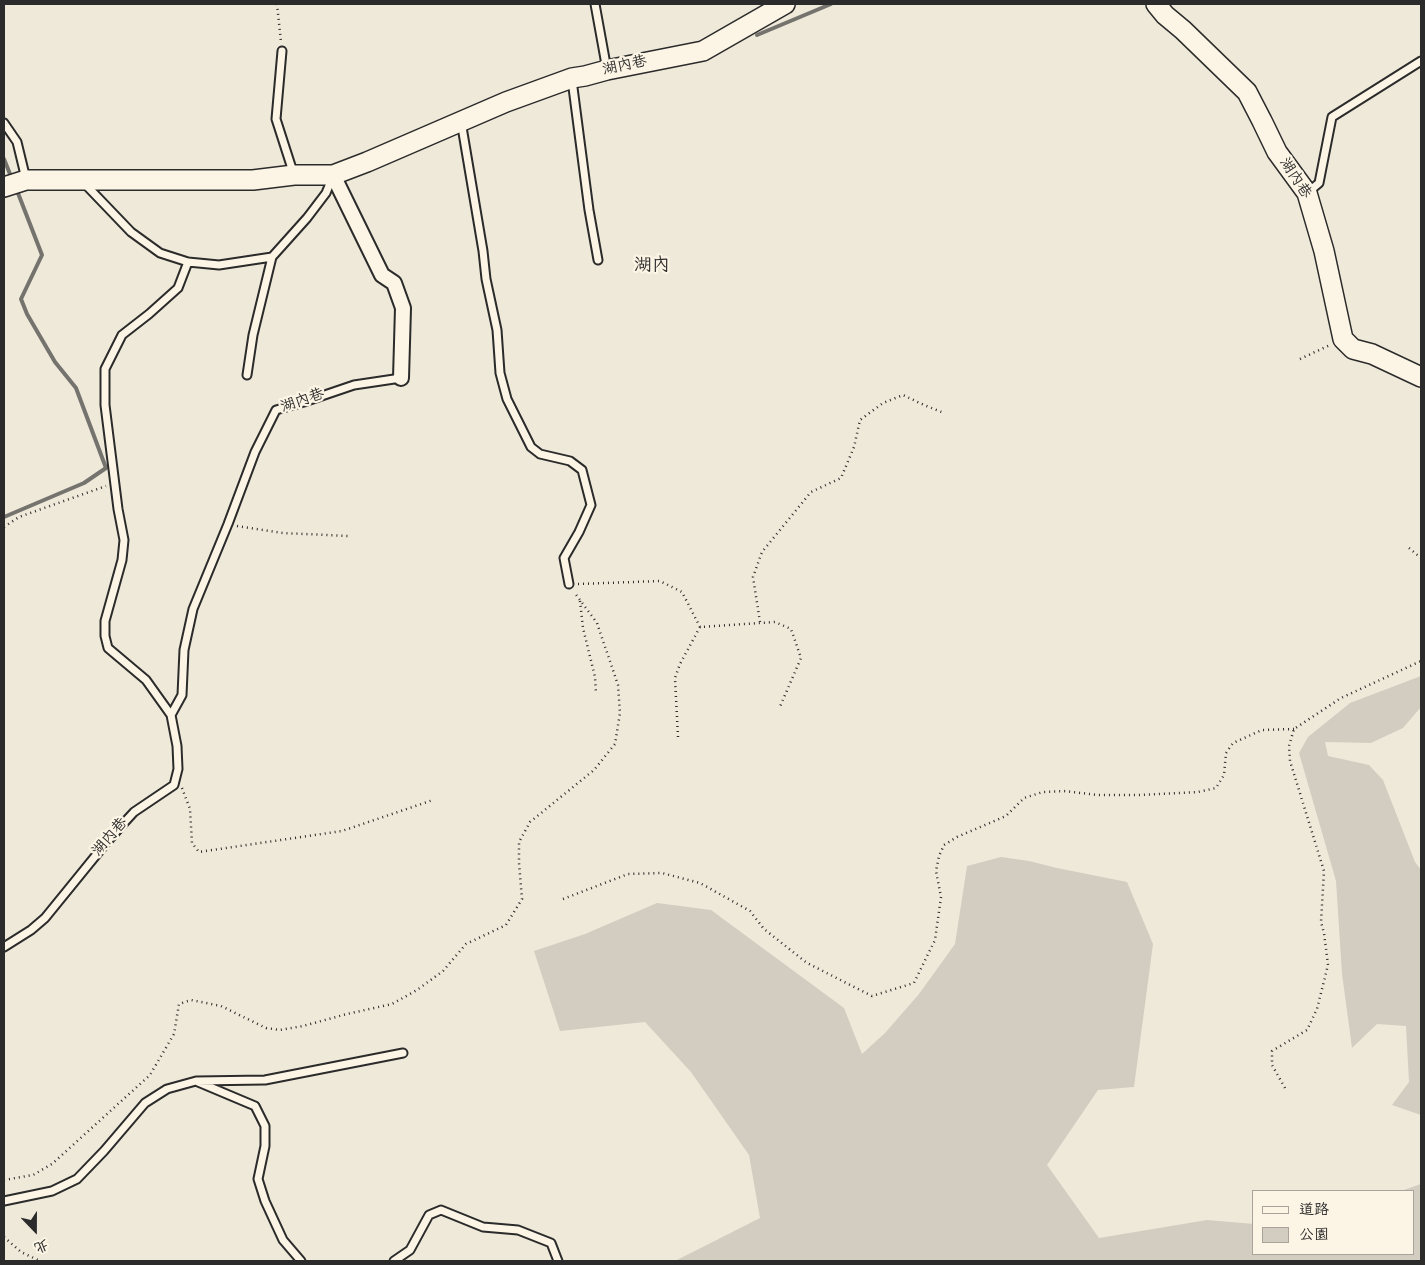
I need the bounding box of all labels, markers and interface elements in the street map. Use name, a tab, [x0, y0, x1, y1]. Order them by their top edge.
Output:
street label: 湖內巷	[601, 54, 649, 80]
street label: 湖內巷	[1274, 155, 1314, 203]
district label: 湖內	[634, 256, 670, 278]
street label: 湖內巷	[279, 386, 327, 418]
street label: 湖內巷	[89, 815, 133, 861]
legend	[1252, 1190, 1415, 1255]
text: 道路	[1299, 1202, 1329, 1220]
north arrow	[10, 1205, 60, 1255]
text: 公園	[1299, 1227, 1329, 1245]
text: 北	[31, 1234, 50, 1255]

